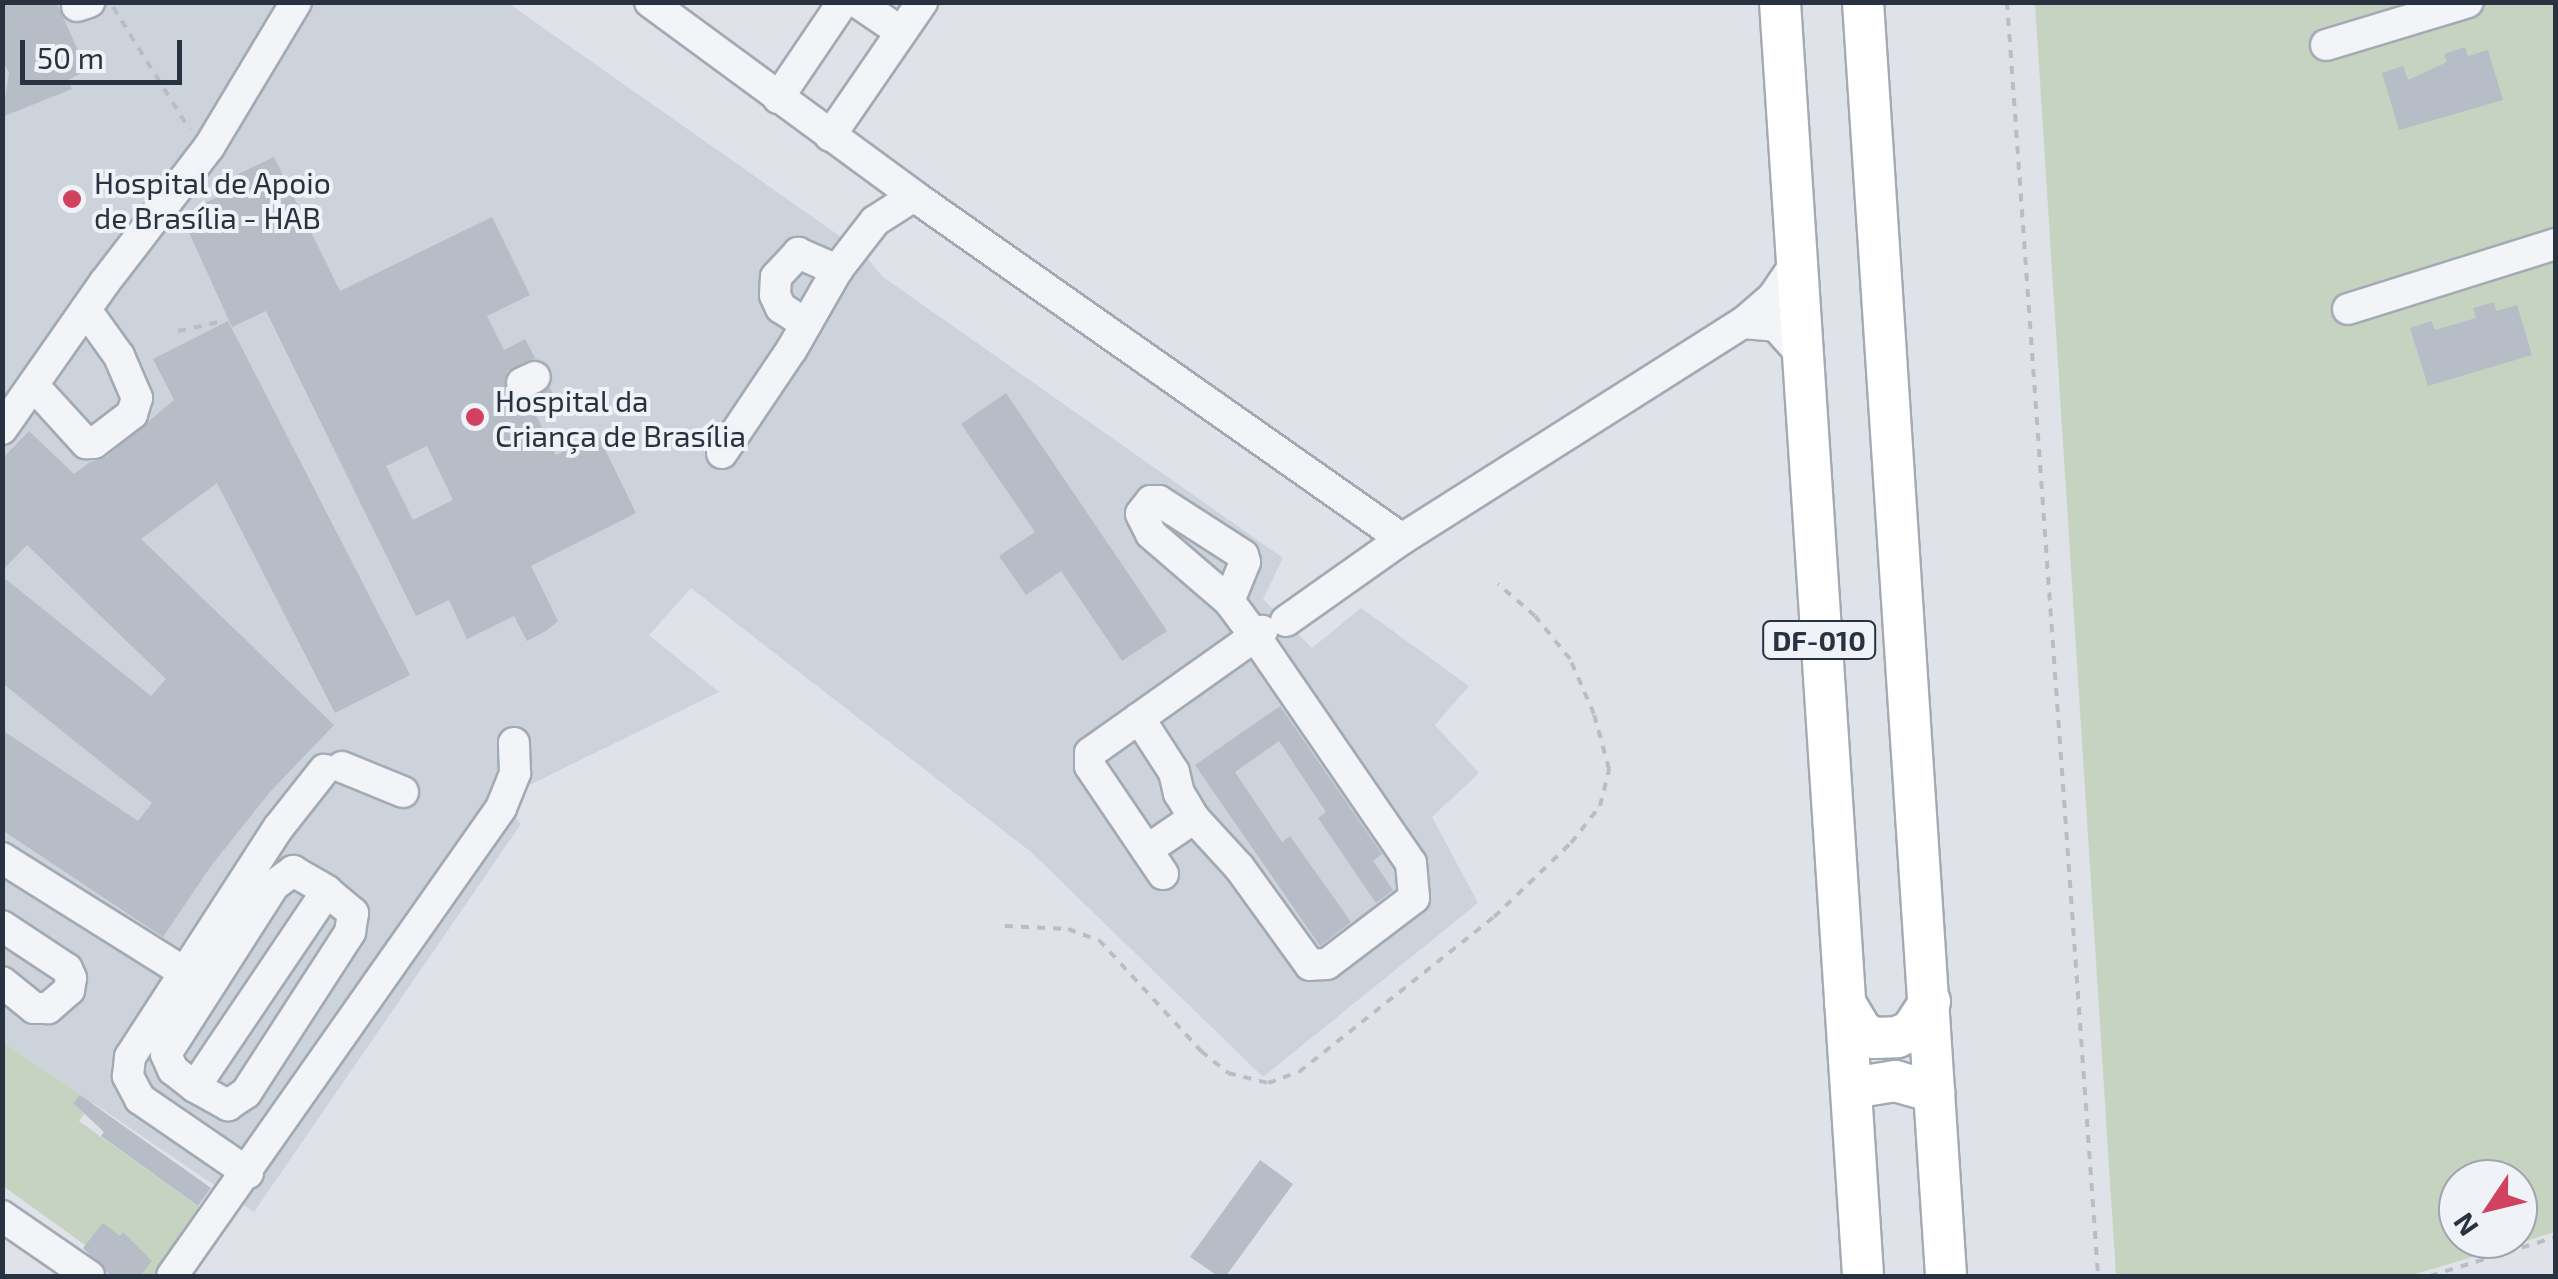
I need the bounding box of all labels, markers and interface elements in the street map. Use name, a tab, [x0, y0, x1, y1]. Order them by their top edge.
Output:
scale bar	[25, 20, 188, 82]
text: 50 m	[37, 39, 104, 75]
place label: Hospital de Apoio de Brasília - HAB	[94, 164, 332, 234]
marker: Hospital de Apoio de Brasília - HAB	[59, 186, 85, 212]
place label: Hospital da Criança de Brasília	[495, 382, 746, 452]
marker: Hospital da Criança de Brasília	[464, 406, 486, 428]
road number: DF-010	[1762, 617, 1876, 663]
north arrow	[2438, 1159, 2538, 1259]
text: N	[2445, 1207, 2485, 1243]

